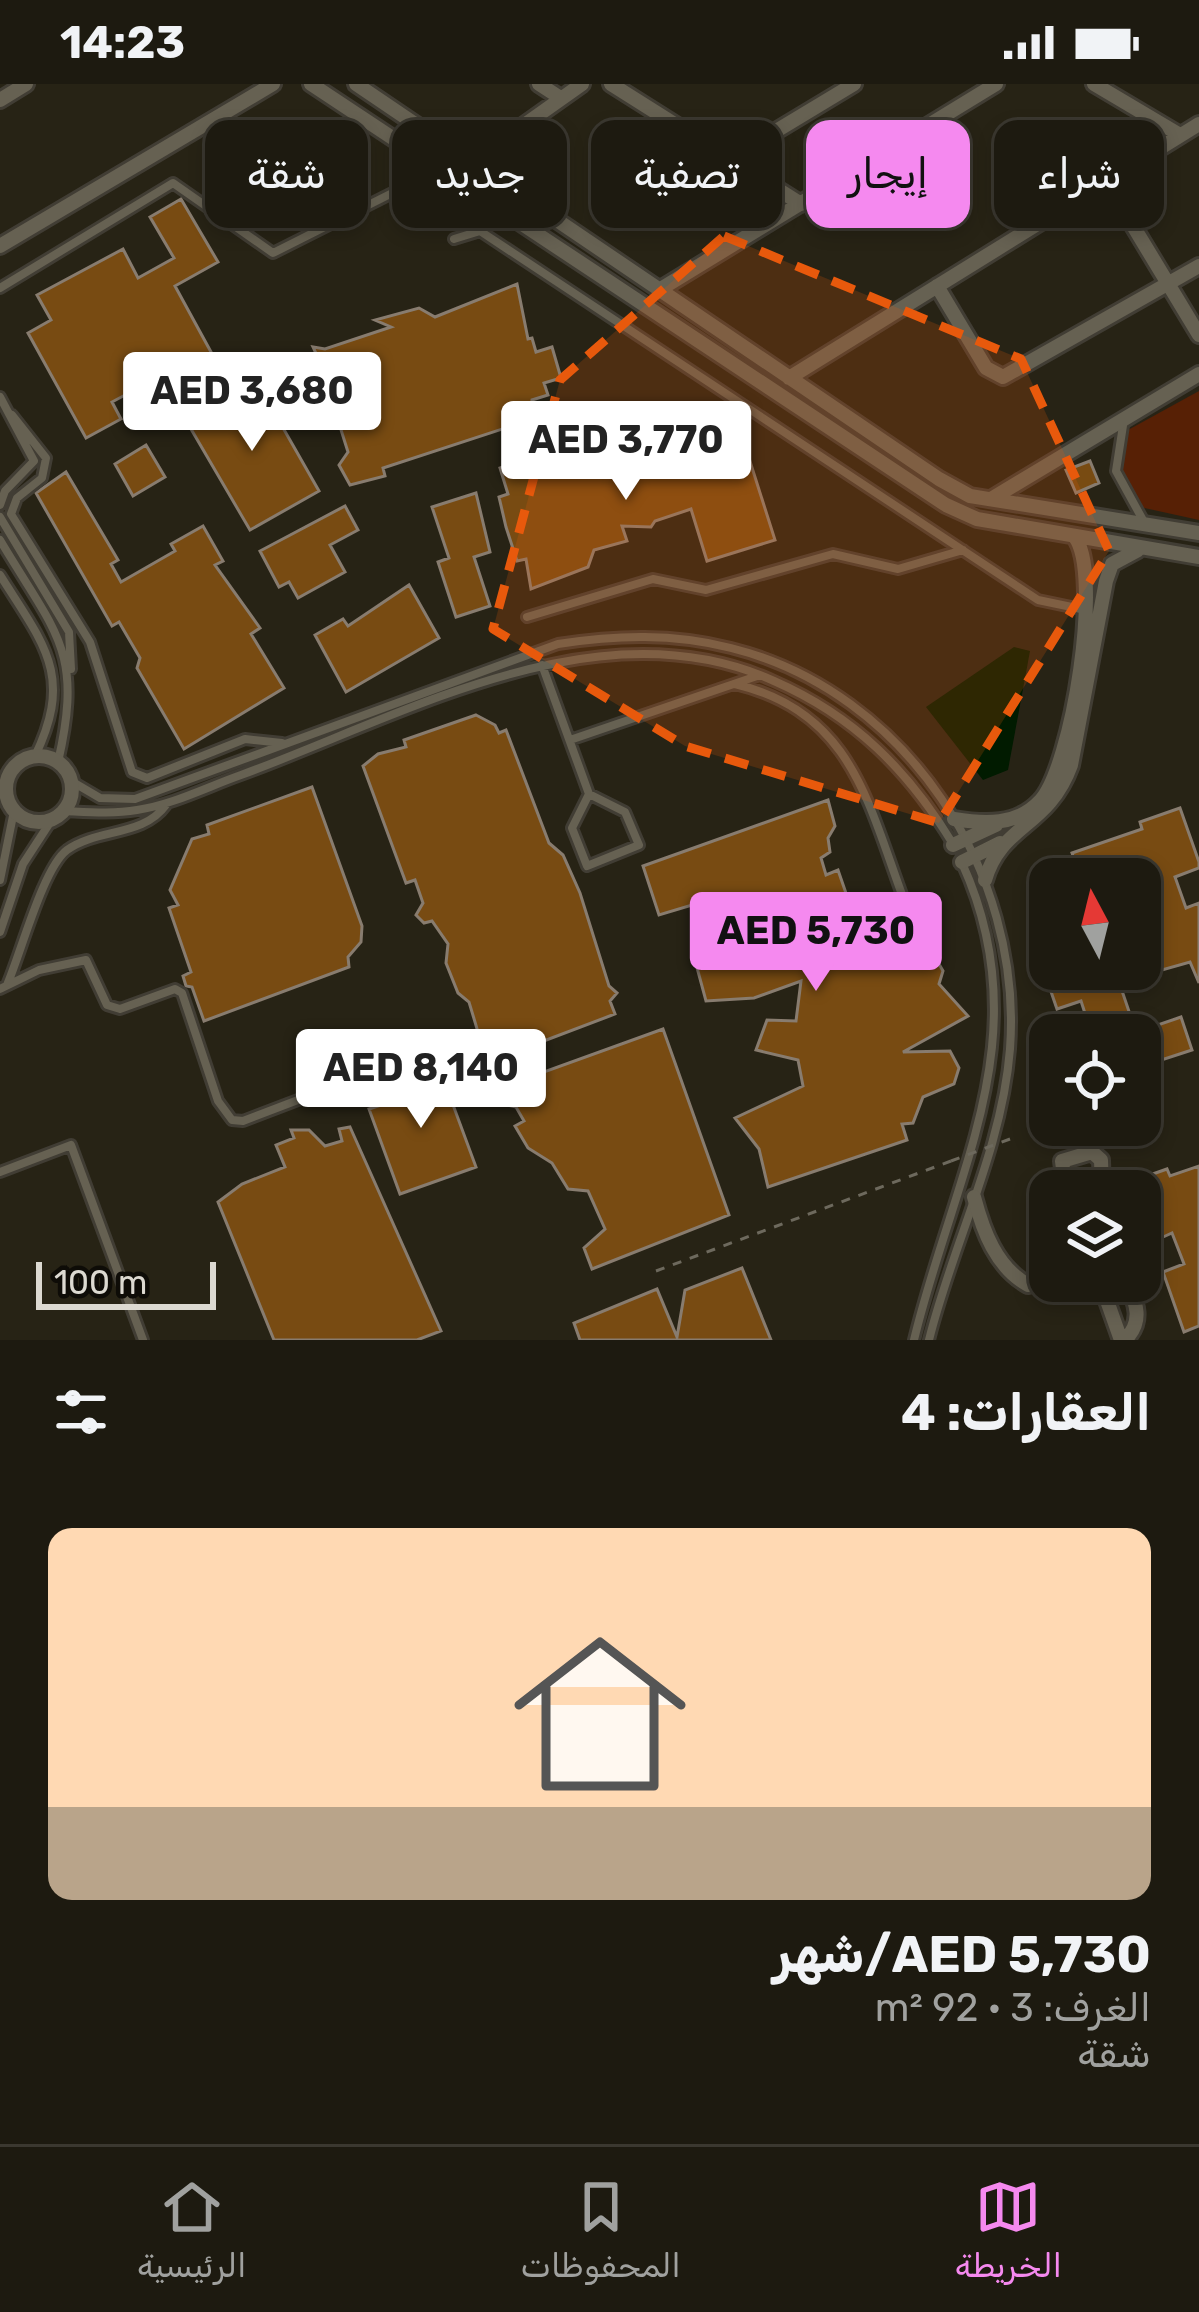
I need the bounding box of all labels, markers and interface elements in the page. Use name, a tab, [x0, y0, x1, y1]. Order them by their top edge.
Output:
text: 14:23	[60, 16, 185, 69]
chip: شقة	[205, 120, 368, 228]
chip: جديد	[392, 120, 567, 228]
chip: تصفية	[591, 120, 782, 228]
chip: إيجار	[806, 120, 970, 228]
chip: شراء	[994, 120, 1164, 228]
pin: AED 3,680	[115, 352, 389, 454]
text: AED 3,680	[150, 368, 354, 414]
pin: AED 3,770	[489, 401, 763, 503]
text: AED 3,770	[528, 417, 724, 463]
north arrow	[1029, 858, 1161, 990]
map controls	[1029, 858, 1161, 1302]
pin: AED 5,730	[679, 892, 953, 994]
text: AED 5,730	[717, 908, 915, 954]
button: locate	[1029, 1014, 1161, 1146]
pin: AED 8,140	[284, 1029, 558, 1131]
text: AED 8,140	[323, 1045, 519, 1091]
button: layers	[1029, 1170, 1161, 1302]
scale bar	[36, 1256, 216, 1309]
text: 100 m	[54, 1263, 147, 1302]
icon: filters	[48, 1379, 114, 1445]
text: العقارات: 4	[901, 1382, 1151, 1443]
icon: home	[492, 1606, 708, 1822]
text: AED 5,730/شهر	[773, 1924, 1151, 1985]
text: الغرف: 3 · 92 m²	[875, 1985, 1151, 2031]
text: شقة	[1077, 2031, 1151, 2077]
tab: الرئيسية	[137, 2174, 247, 2285]
tab: المحفوظات	[520, 2174, 681, 2285]
tab: الخريطة	[955, 2174, 1062, 2285]

